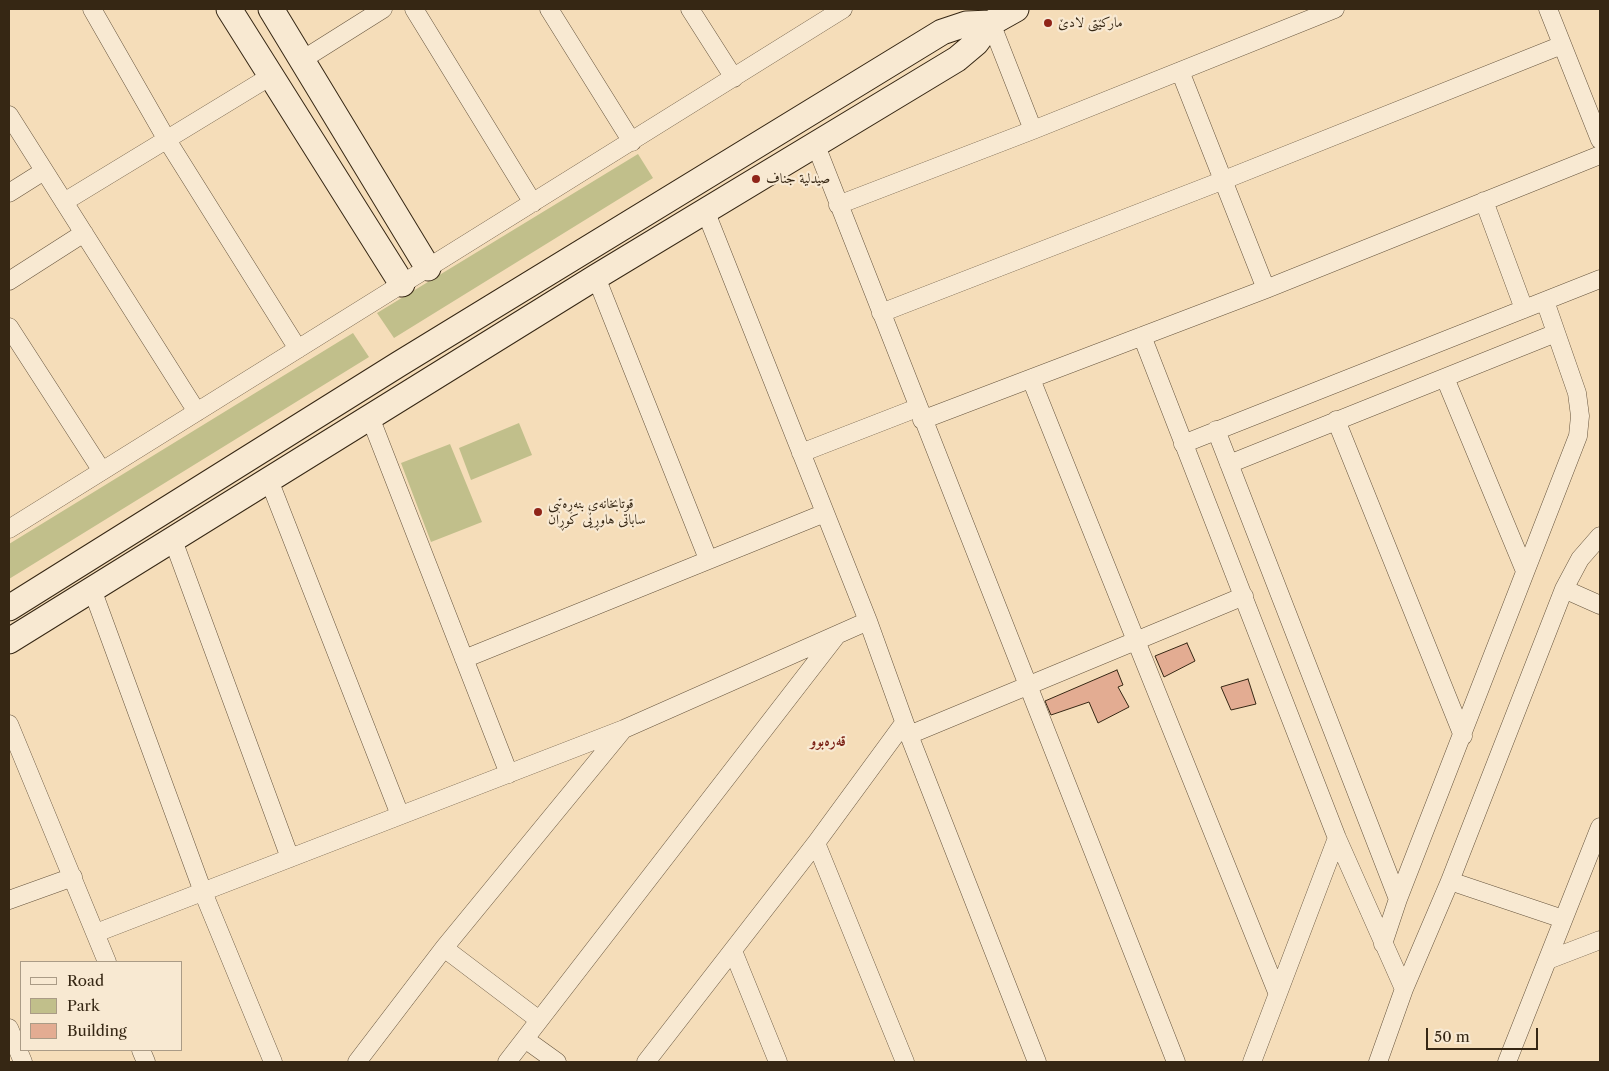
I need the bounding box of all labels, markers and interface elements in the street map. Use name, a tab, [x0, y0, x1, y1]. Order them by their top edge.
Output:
place label: ماركێتی لادێ	[1058, 15, 1123, 31]
marker: ماركێتی لادێ	[1042, 17, 1054, 29]
place label: صيدلية جناف	[766, 171, 830, 187]
marker: صيدلية جناف	[750, 173, 762, 185]
place label: قوتابخانەی بنەڕەتیی ساباتی هاوڕێی کوڕان	[548, 496, 646, 528]
marker: قوتابخانەی بنەڕەتیی ساباتی هاوڕێی کوڕان	[532, 506, 544, 518]
district label: قەرەبوو	[810, 733, 846, 751]
legend	[20, 961, 182, 1051]
text: Road	[67, 971, 104, 990]
text: Park	[67, 996, 100, 1015]
scale bar	[1429, 1018, 1542, 1050]
text: Building	[67, 1021, 127, 1040]
text: 50 m	[1434, 1027, 1470, 1046]

